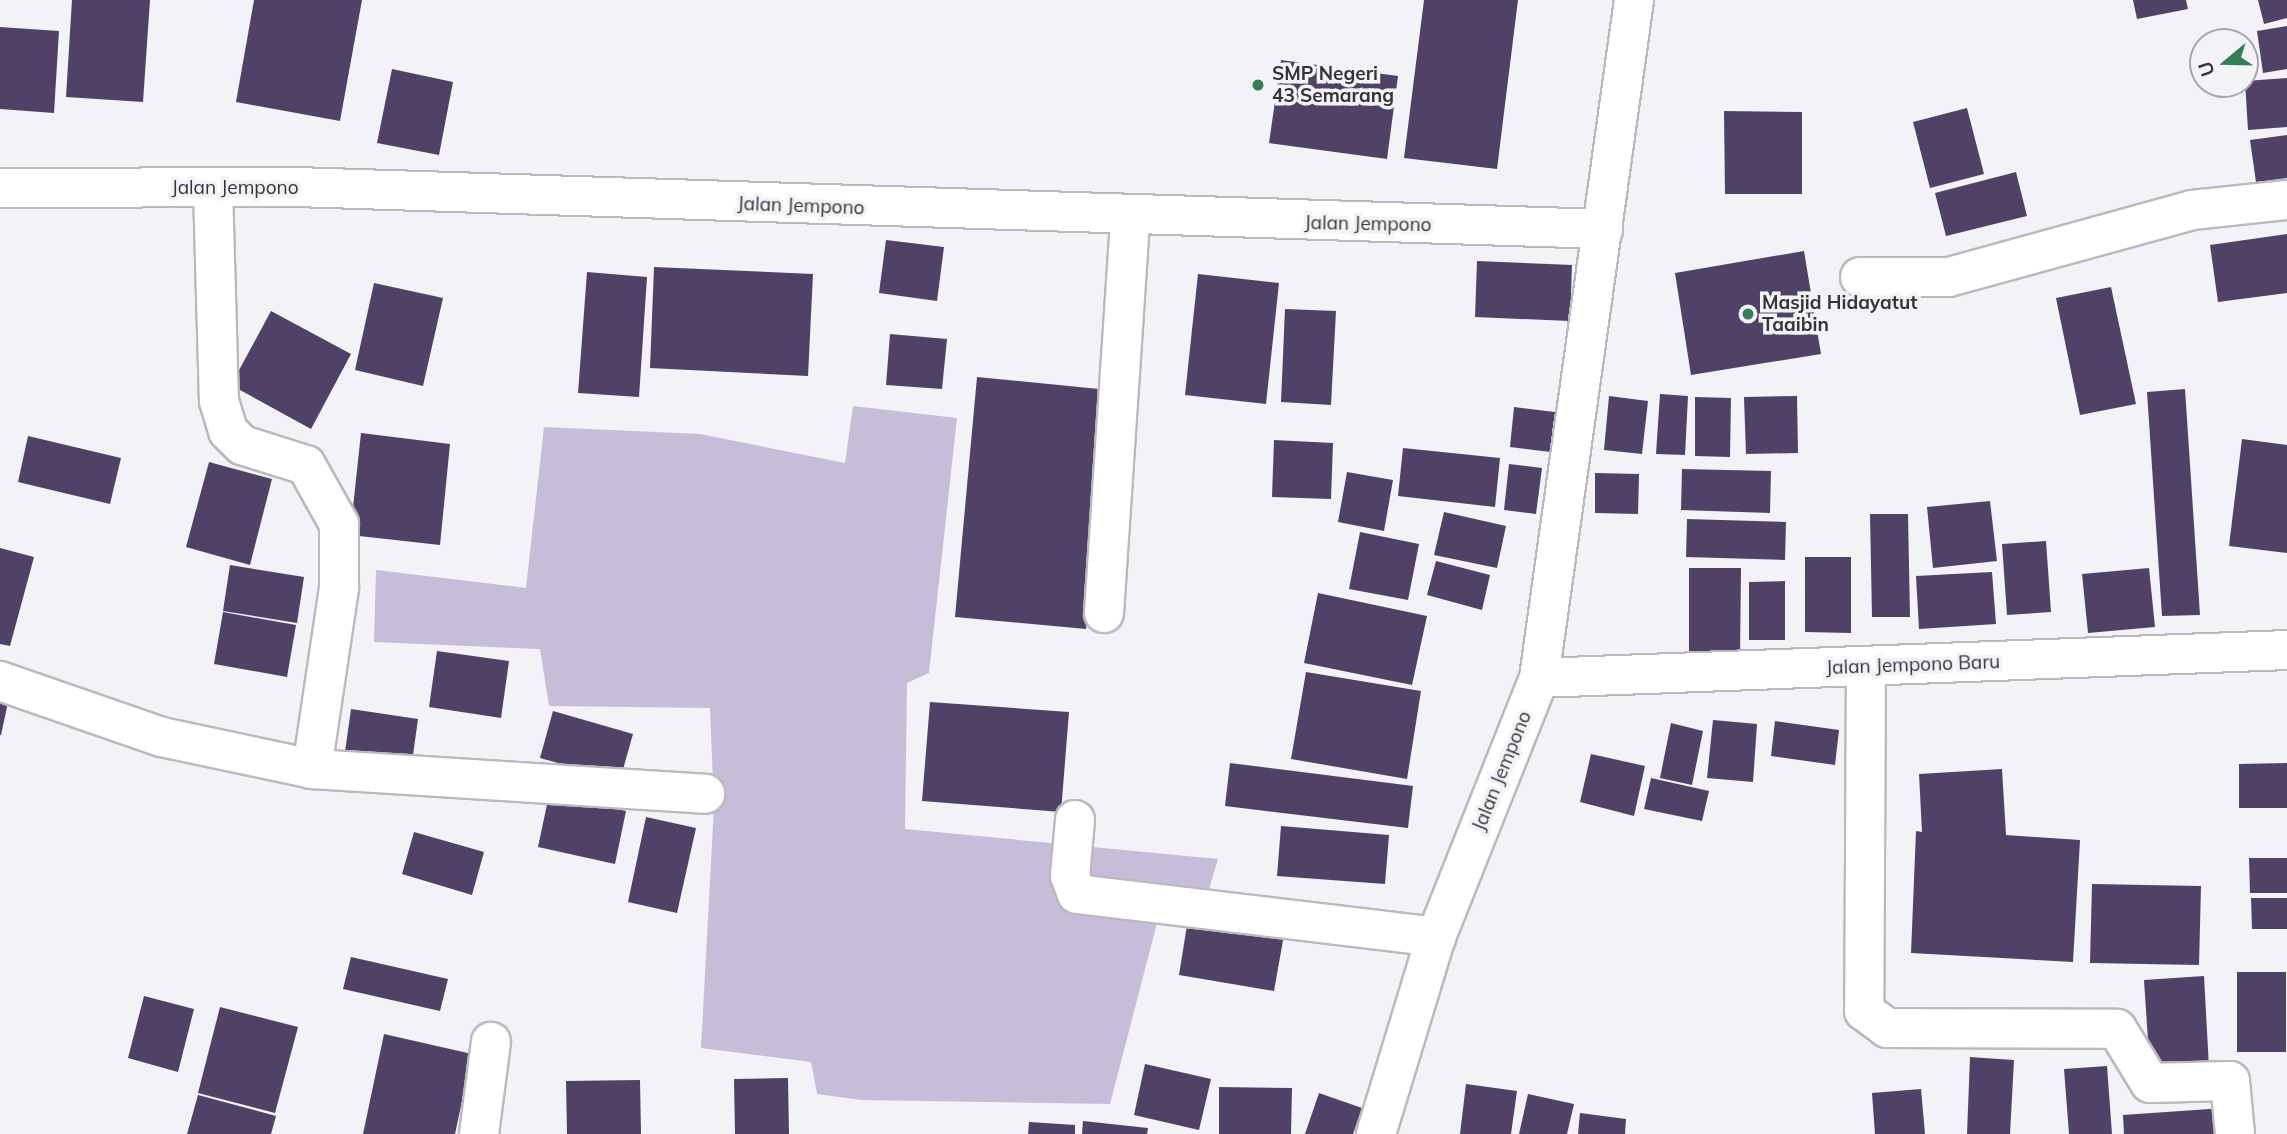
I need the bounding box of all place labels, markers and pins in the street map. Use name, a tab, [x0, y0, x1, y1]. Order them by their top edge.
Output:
place label: SMP Negeri 43 Semarang	[1272, 63, 1394, 107]
marker: SMP Negeri 43 Semarang	[1250, 77, 1266, 93]
place label: Masjid Hidayatut Taaibin	[1762, 292, 1917, 336]
marker: Masjid Hidayatut Taaibin	[1740, 306, 1756, 322]

